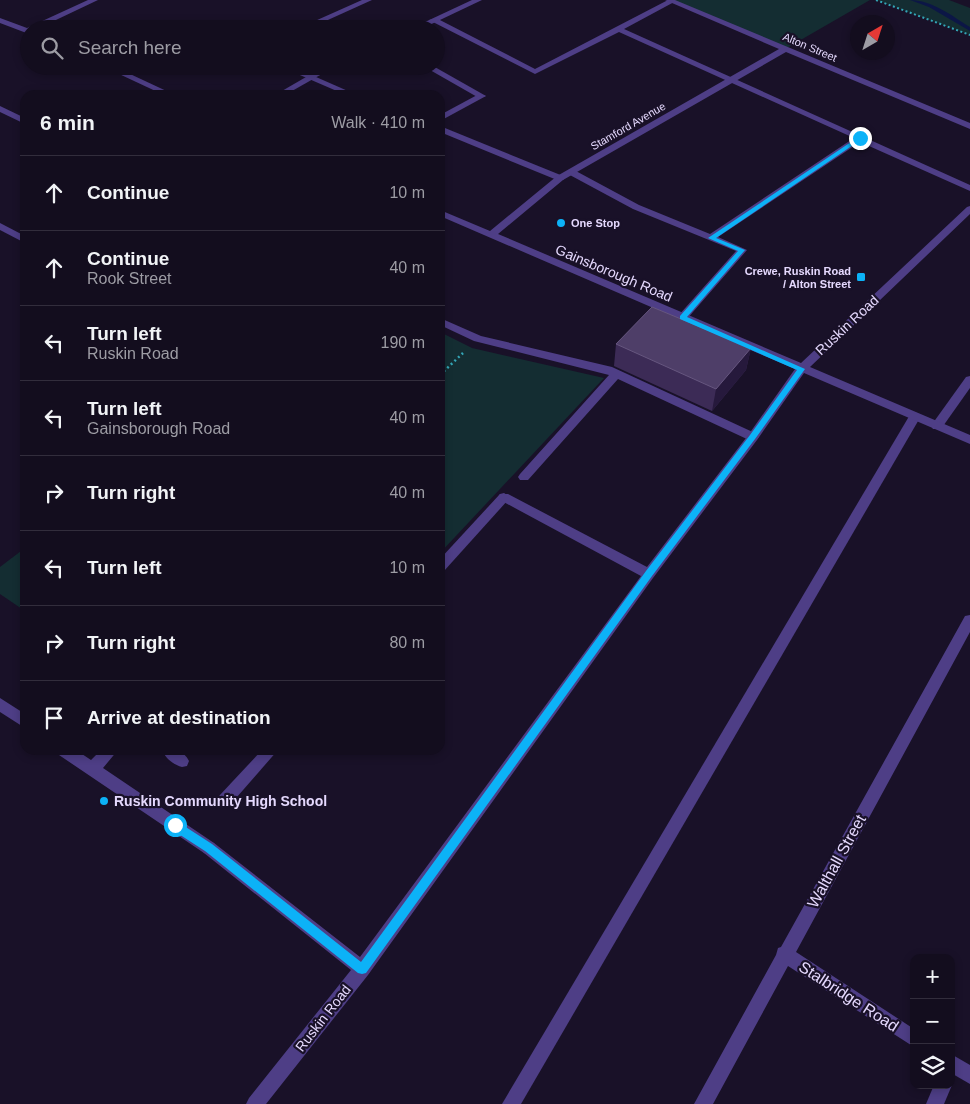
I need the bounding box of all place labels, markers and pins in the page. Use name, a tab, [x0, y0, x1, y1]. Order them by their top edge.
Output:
marker: One Stop	[555, 217, 567, 229]
place label: One Stop	[571, 217, 620, 229]
place label: Crewe, Ruskin Road / Alton Street	[745, 265, 851, 290]
marker: Crewe, Ruskin Road / Alton Street	[855, 271, 867, 283]
place label: Ruskin Community High School	[114, 793, 327, 809]
marker: Ruskin Community High School	[98, 795, 110, 807]

